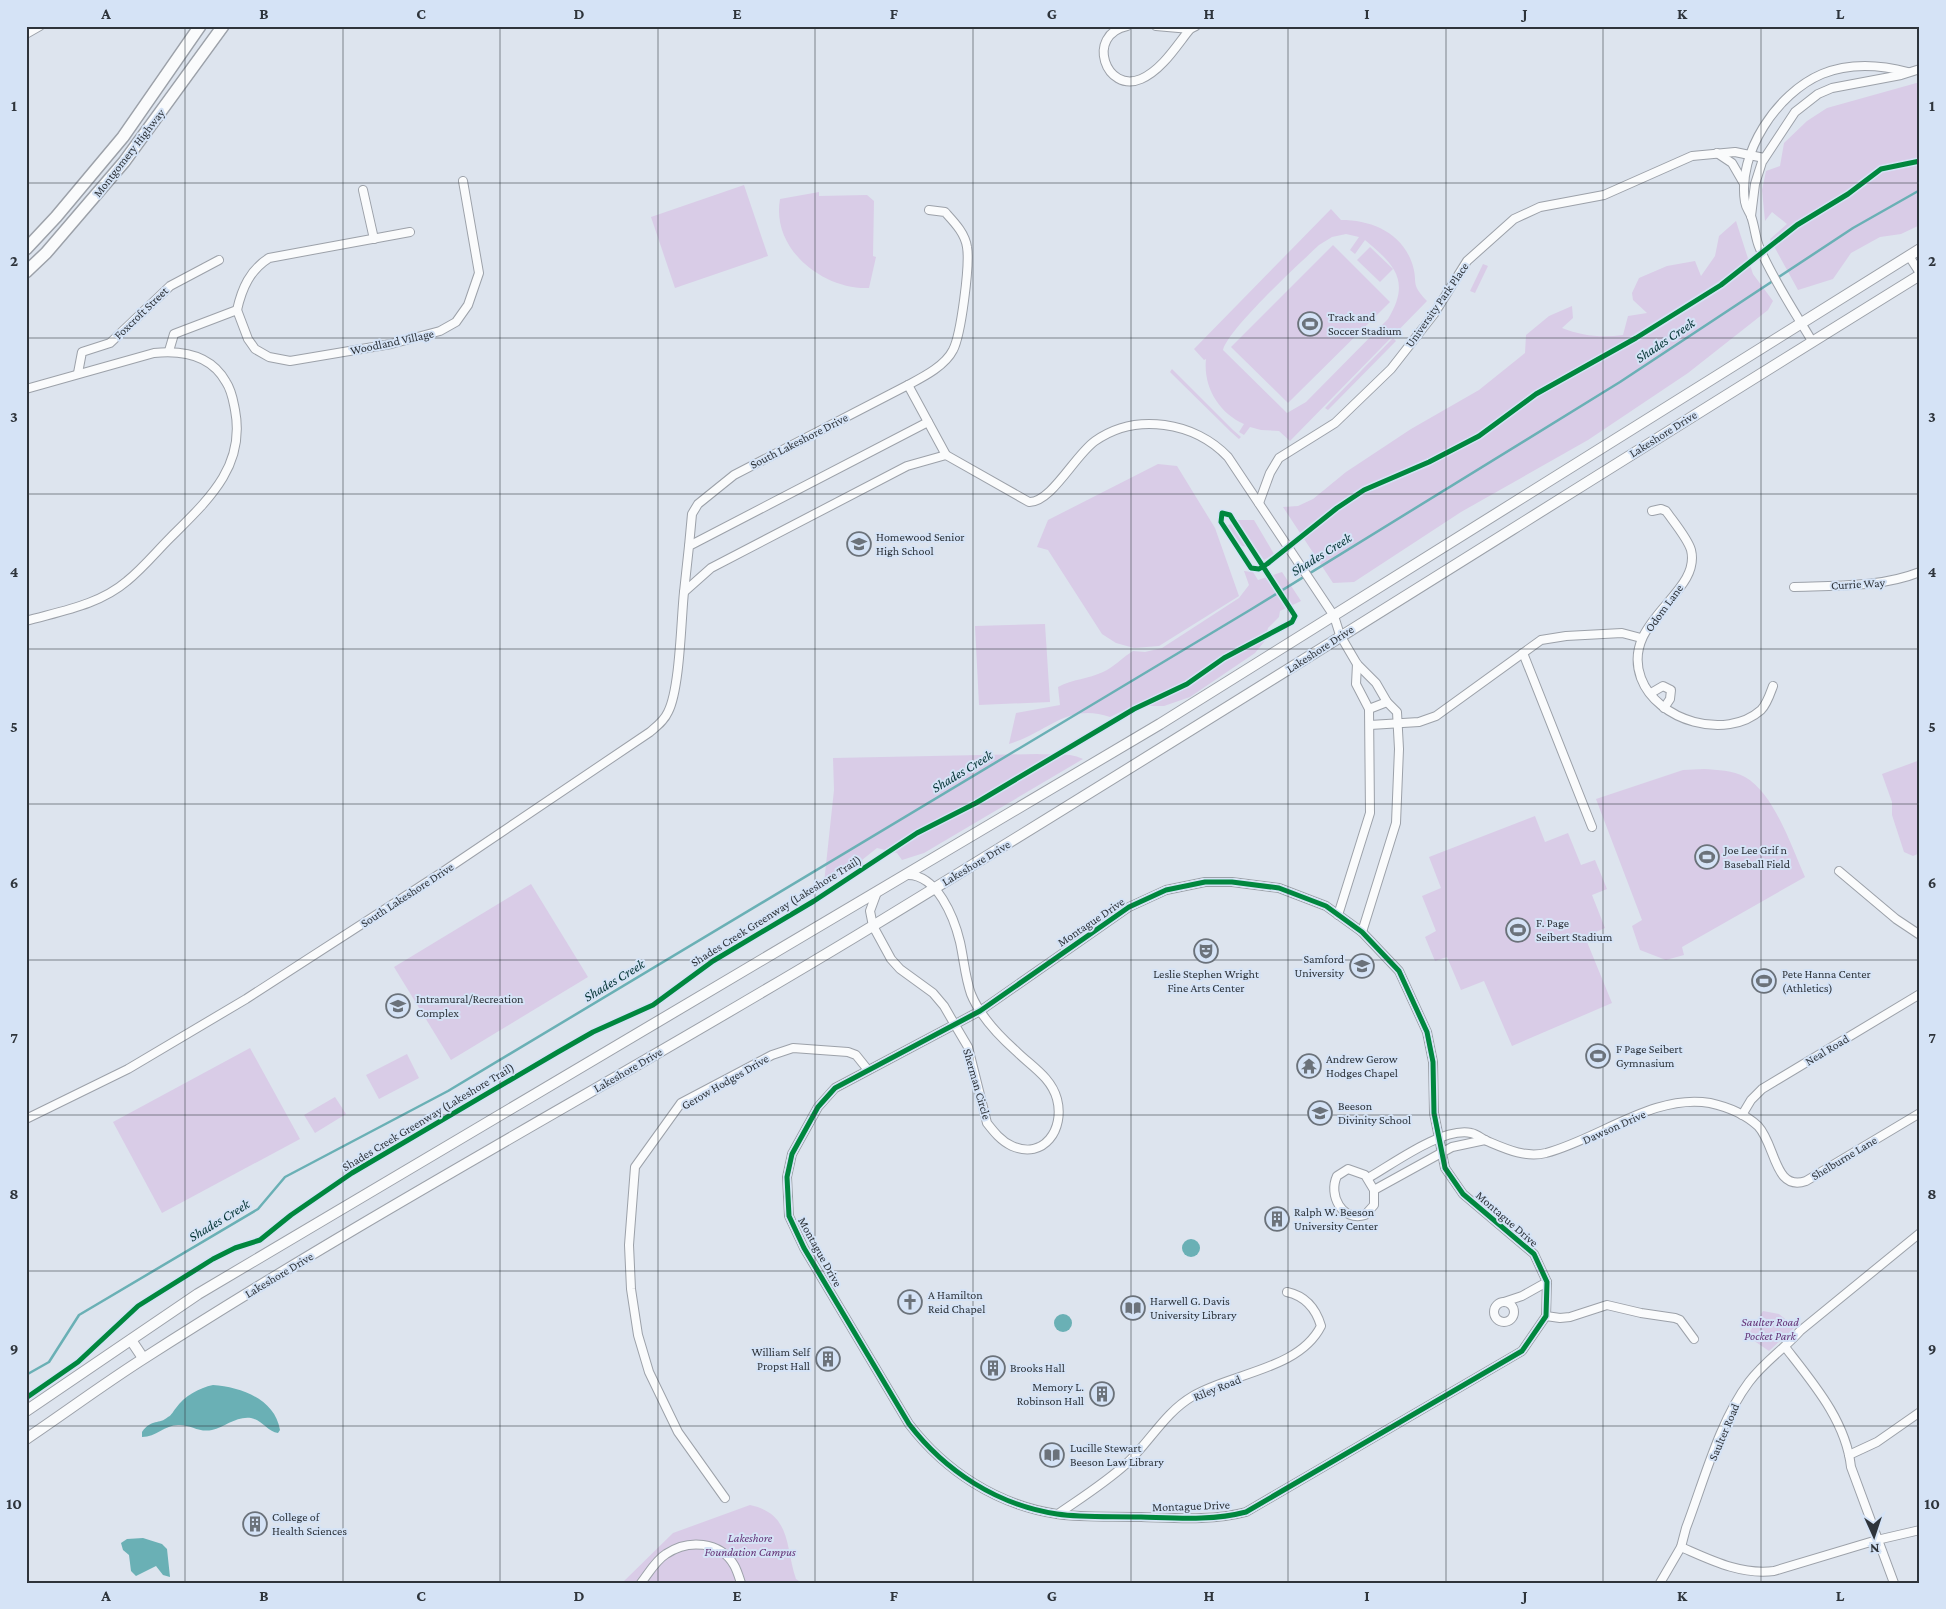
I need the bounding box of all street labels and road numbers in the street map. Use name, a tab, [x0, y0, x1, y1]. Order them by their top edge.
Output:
street label: Montgomery Highway	[90, 106, 168, 200]
street label: University Park Place	[1403, 260, 1471, 350]
street label: Foxcroft Street	[111, 283, 172, 342]
street label: Woodland Village	[349, 326, 435, 358]
street label: Lakeshore Drive	[1627, 408, 1699, 460]
street label: South Lakeshore Drive	[748, 410, 850, 472]
street label: Currie Way	[1831, 576, 1886, 592]
street label: Odom Lane	[1642, 581, 1686, 635]
street label: Lakeshore Drive	[1284, 622, 1356, 676]
street label: Lakeshore Drive	[939, 837, 1013, 889]
street label: Shades Creek Greenway (Lakeshore Trail)	[688, 853, 864, 969]
street label: South Lakeshore Drive	[358, 860, 456, 930]
street label: Montague Drive	[1055, 894, 1127, 950]
street label: Neal Road	[1803, 1031, 1852, 1068]
street label: Lakeshore Drive	[591, 1045, 665, 1095]
street label: Sherman Circle	[960, 1047, 994, 1121]
street label: Gerow Hodges Drive	[679, 1051, 771, 1113]
street label: Shades Creek Greenway (Lakeshore Trail)	[339, 1060, 517, 1174]
street label: Dawson Drive	[1580, 1107, 1648, 1147]
street label: Shelburne Lane	[1808, 1133, 1880, 1183]
street label: Montague Drive	[1473, 1188, 1541, 1250]
street label: Montague Drive	[795, 1215, 845, 1289]
street label: Lakeshore Drive	[242, 1249, 316, 1301]
street label: Riley Road	[1191, 1372, 1244, 1404]
street label: Saulter Road	[1706, 1401, 1743, 1463]
street label: Montague Drive	[1152, 1498, 1230, 1514]

